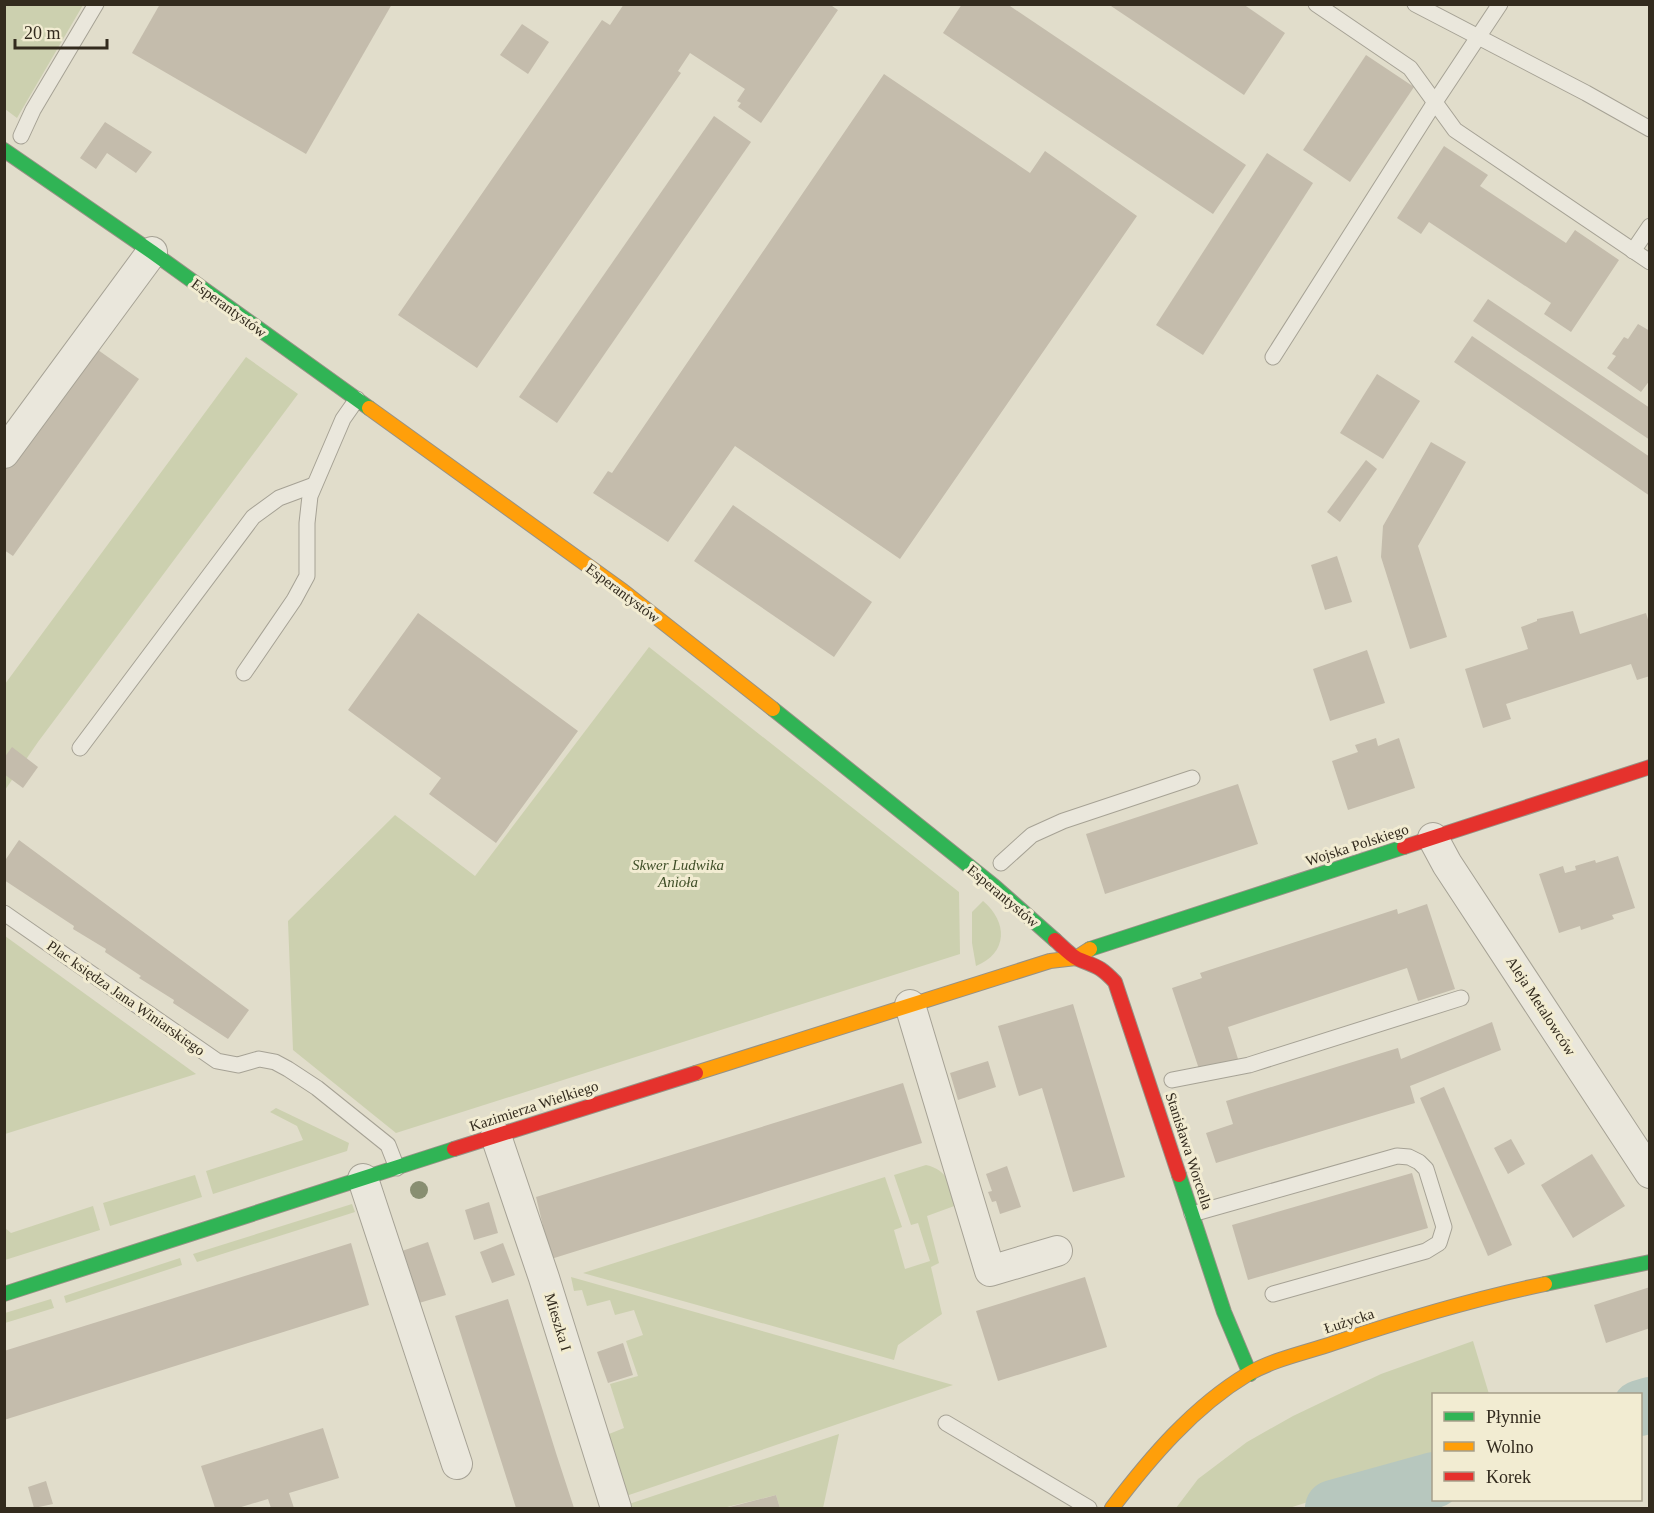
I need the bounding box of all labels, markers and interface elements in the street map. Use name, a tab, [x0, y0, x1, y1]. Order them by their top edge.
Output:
scale bar	[15, 12, 106, 50]
text: 20 m	[24, 23, 61, 43]
street label: Esperantystów	[189, 276, 270, 341]
street label: Esperantystów	[583, 560, 663, 626]
street label: Wojska Polskiego	[1303, 821, 1411, 869]
park label: Skwer Ludwika Anioła	[632, 857, 724, 890]
street label: Esperantystów	[964, 861, 1042, 931]
street label: Plac księdza Jana Winiarskiego	[44, 937, 208, 1059]
street label: Aleja Metalowców	[1503, 954, 1579, 1059]
street label: Kazimierza Wielkiego	[468, 1078, 600, 1134]
street label: Stanisława Worcella	[1163, 1090, 1216, 1212]
street label: Mieszka I	[542, 1291, 574, 1353]
street label: Łużycka	[1322, 1305, 1376, 1337]
legend	[1432, 1393, 1642, 1501]
text: Płynnie	[1486, 1407, 1541, 1427]
text: Wolno	[1486, 1437, 1534, 1457]
text: Korek	[1486, 1467, 1531, 1487]

